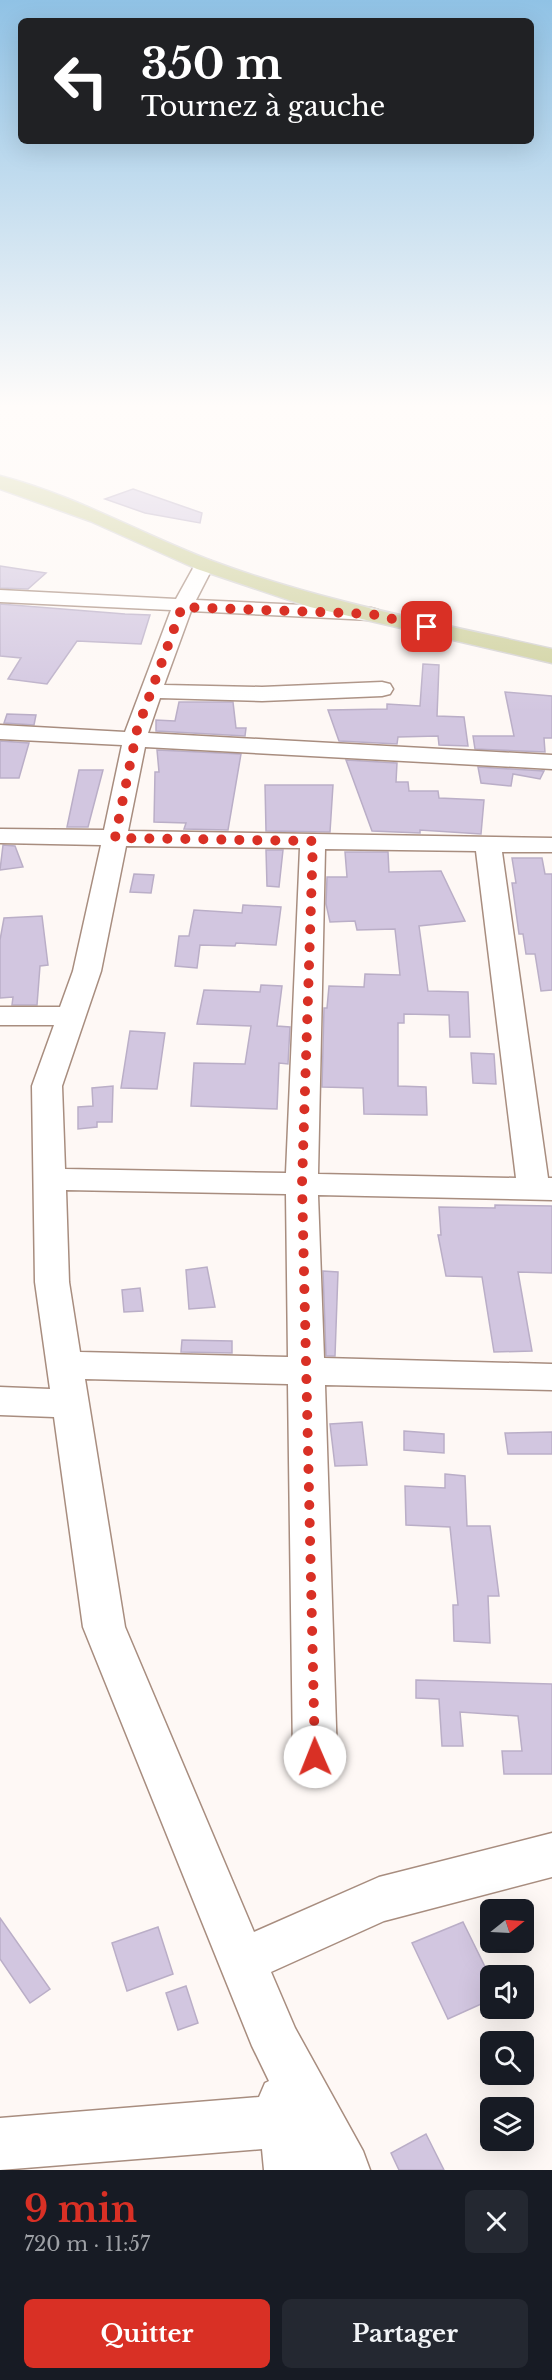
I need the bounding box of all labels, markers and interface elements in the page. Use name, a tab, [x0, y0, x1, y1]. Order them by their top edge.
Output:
text: 350 m	[141, 38, 282, 90]
icon: left	[42, 42, 120, 120]
text: Tournez à gauche	[141, 90, 385, 123]
pin	[401, 601, 452, 652]
icon: arrive	[410, 610, 443, 643]
position arrow	[283, 1725, 347, 1789]
north arrow	[480, 1899, 534, 1953]
map controls	[480, 1899, 534, 2151]
button: sound	[480, 1965, 534, 2019]
button: search	[480, 2031, 534, 2085]
button: layers	[480, 2097, 534, 2151]
text: 9 min	[24, 2187, 137, 2232]
button: close	[465, 2190, 528, 2253]
text: 720 m · 11:57	[24, 2232, 150, 2256]
button: Quitter	[24, 2299, 270, 2368]
button: Partager	[282, 2299, 528, 2368]

